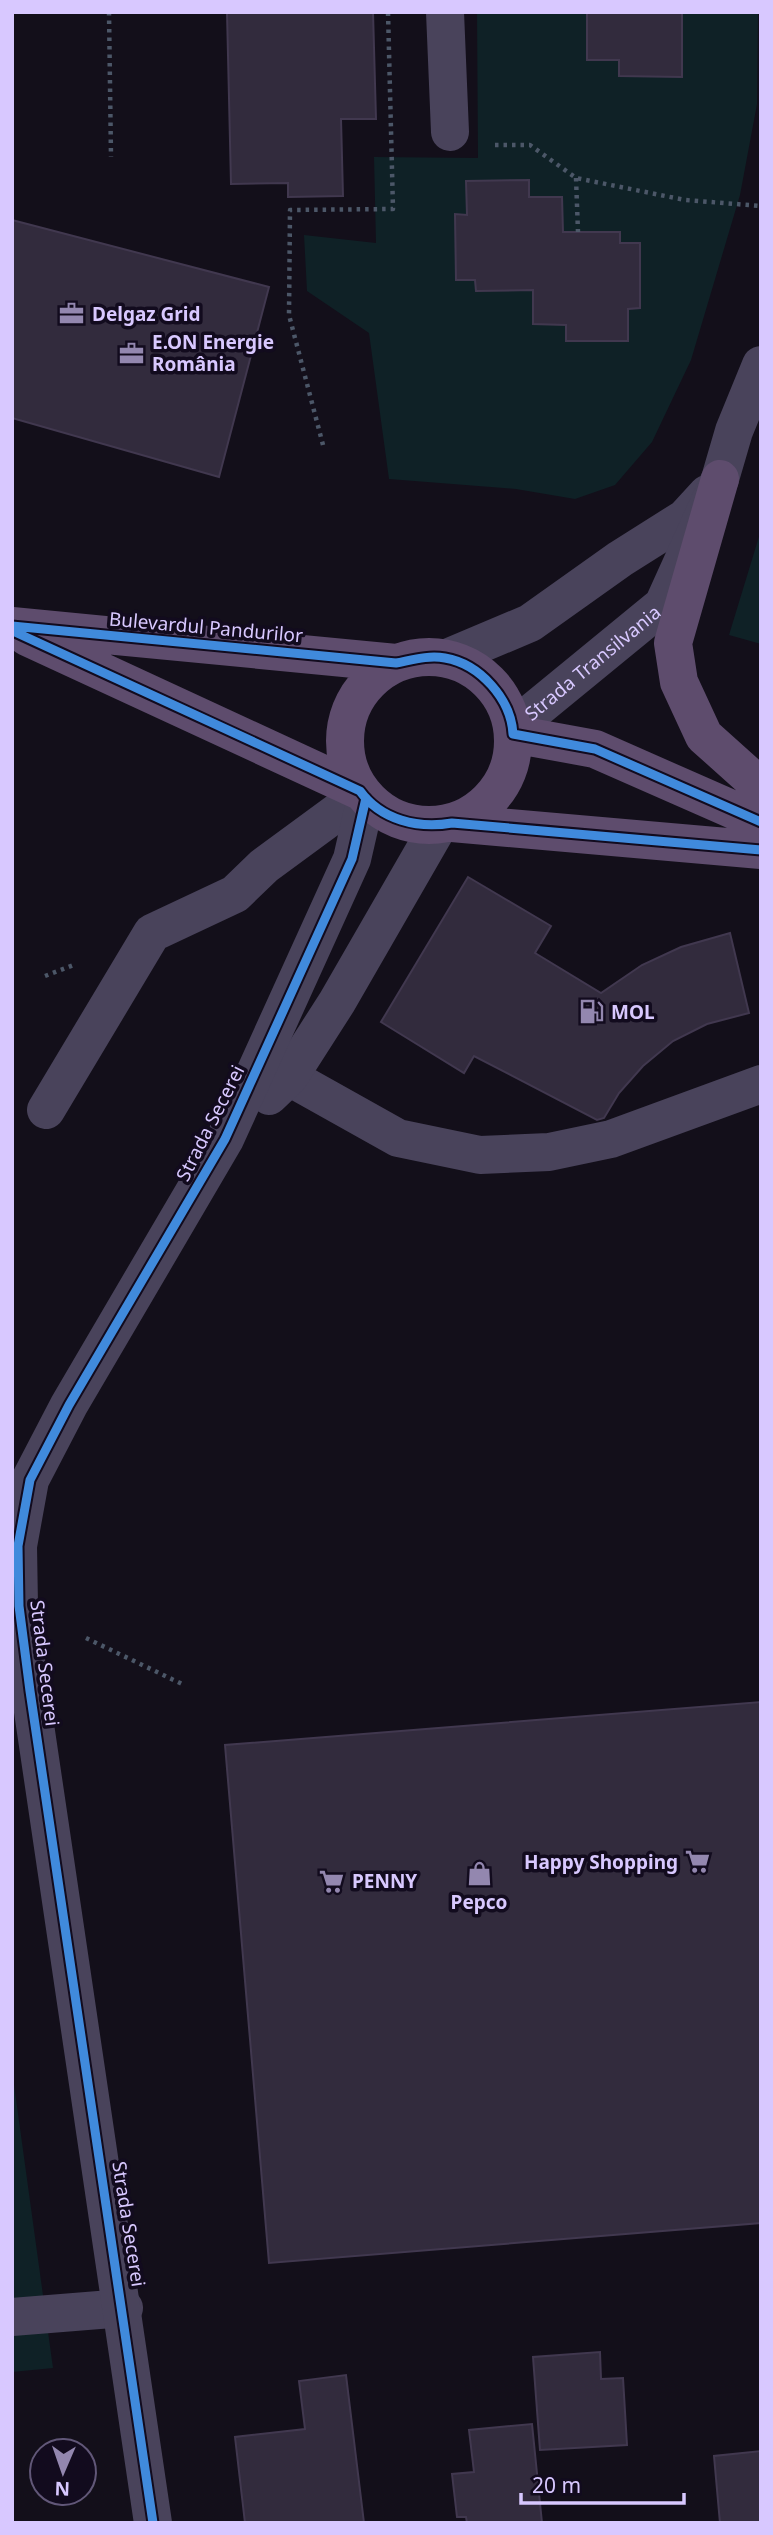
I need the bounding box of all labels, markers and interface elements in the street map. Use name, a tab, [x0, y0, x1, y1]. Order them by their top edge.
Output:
office icon: Delgaz Grid	[58, 300, 86, 328]
place label: Delgaz Grid	[92, 301, 201, 327]
place label: E.ON Energie România	[152, 329, 274, 377]
office icon: E.ON Energie România	[118, 339, 146, 367]
street label: Strada Transilvania	[519, 599, 666, 726]
street label: Bulevardul Pandurilor	[108, 606, 304, 648]
fuel station icon: MOL	[577, 998, 605, 1026]
place label: MOL	[611, 999, 655, 1025]
street label: Strada Secerei	[170, 1061, 250, 1185]
street label: Strada Secerei	[24, 1598, 66, 1728]
supermarket icon: Happy Shopping	[684, 1848, 712, 1876]
place label: Happy Shopping	[524, 1849, 678, 1875]
shop icon: Pepco	[465, 1860, 493, 1888]
supermarket icon: PENNY	[318, 1867, 346, 1895]
place label: PENNY	[352, 1868, 417, 1894]
place label: Pepco	[451, 1889, 507, 1915]
street label: Strada Secerei	[106, 2159, 152, 2289]
north arrow	[28, 2437, 98, 2507]
scale bar	[521, 2462, 684, 2506]
text: 20 m	[532, 2471, 581, 2499]
text: N	[54, 2476, 71, 2502]

